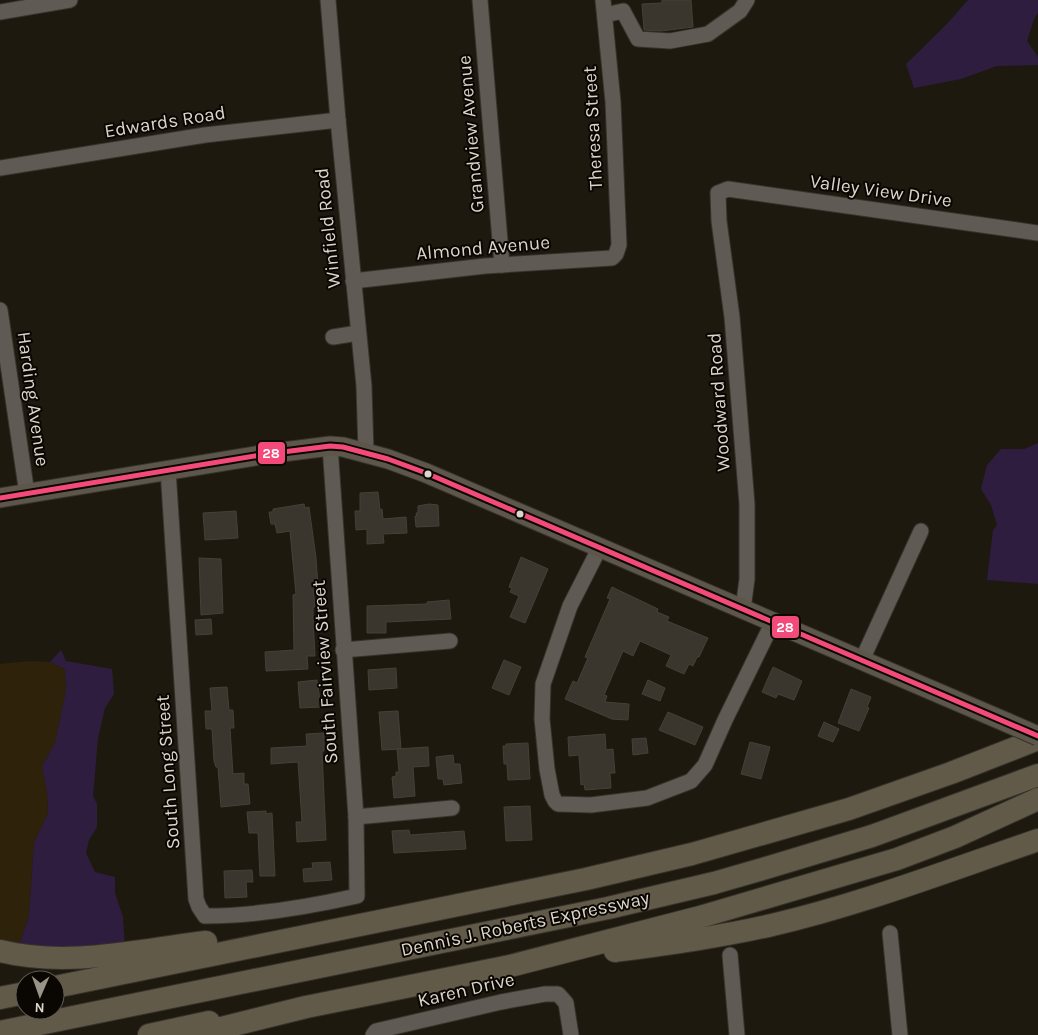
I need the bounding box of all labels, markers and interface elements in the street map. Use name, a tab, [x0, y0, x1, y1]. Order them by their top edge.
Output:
street label: Grandview Avenue	[453, 54, 489, 214]
street label: Theresa Street	[579, 65, 607, 191]
street label: Edwards Road	[103, 102, 227, 142]
street label: Winfield Road	[311, 167, 345, 289]
street label: Valley View Drive	[809, 170, 953, 212]
street label: Almond Avenue	[415, 231, 551, 265]
street label: Harding Avenue	[13, 330, 53, 468]
street label: Woodward Road	[703, 332, 735, 472]
line badge: 28	[257, 441, 286, 465]
text: 28	[262, 445, 280, 462]
unlabelled marker	[423, 469, 433, 479]
unlabelled marker	[515, 509, 525, 519]
street label: South Fairview Street	[308, 579, 342, 765]
line badge: 28	[771, 615, 800, 639]
text: 28	[776, 619, 794, 636]
street label: South Long Street	[152, 694, 184, 850]
street label: Dennis J. Roberts Expressway	[399, 887, 652, 961]
street label: Karen Drive	[415, 968, 517, 1012]
north arrow	[15, 970, 65, 1020]
text: N	[34, 999, 45, 1016]

